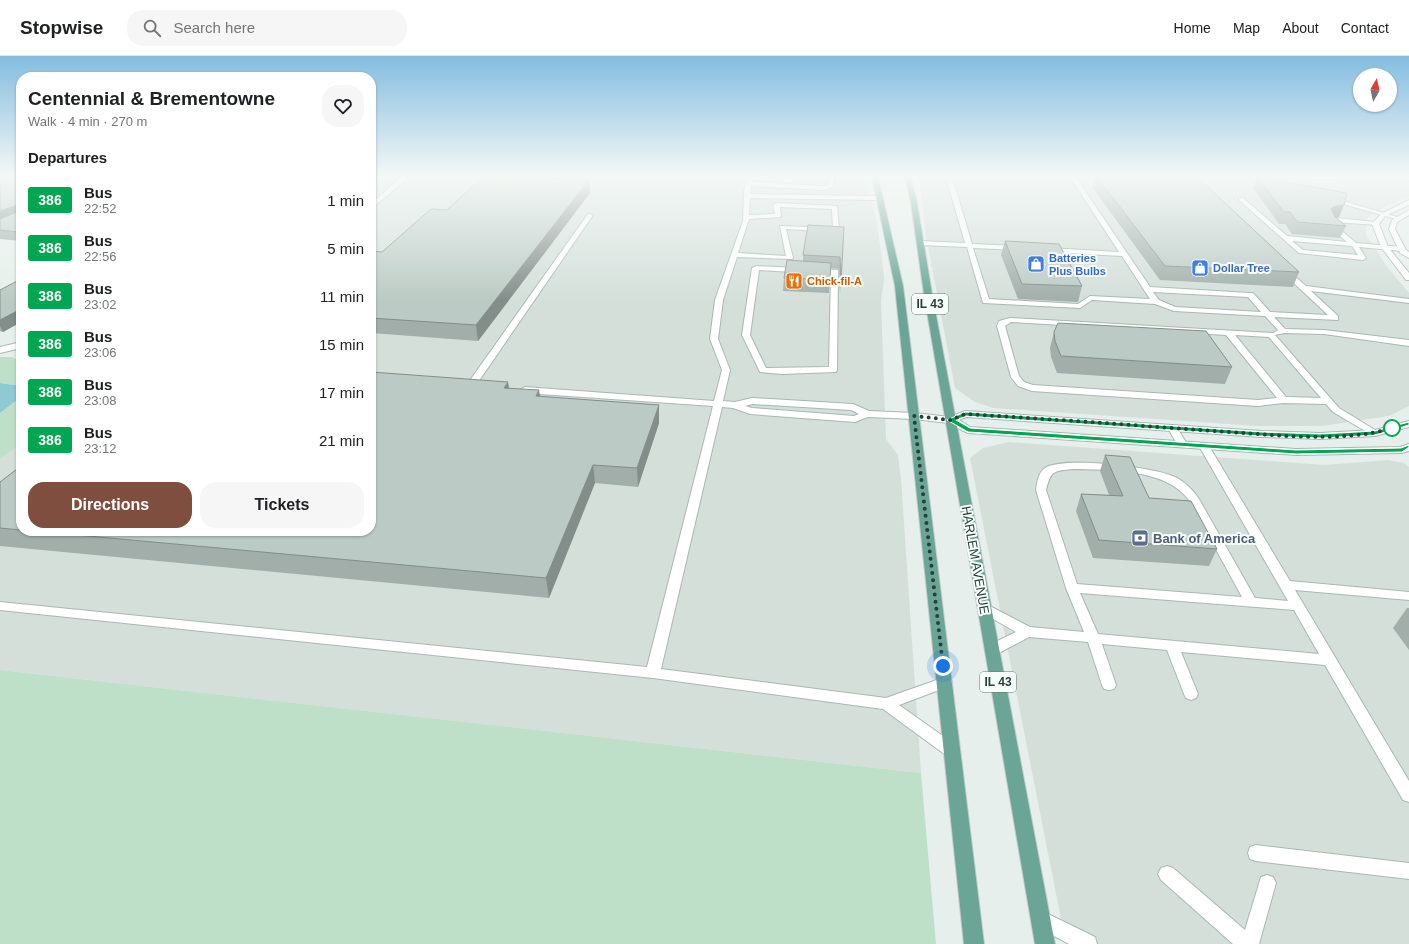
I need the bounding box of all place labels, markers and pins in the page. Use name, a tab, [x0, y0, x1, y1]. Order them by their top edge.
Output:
place label: Batteries Plus Bulbs	[1049, 252, 1106, 277]
shop icon: Batteries Plus Bulbs	[1026, 254, 1046, 274]
shop icon: Dollar Tree	[1190, 258, 1210, 278]
place label: Dollar Tree	[1213, 262, 1270, 274]
restaurant icon: Chick-fil-A	[784, 271, 804, 291]
place label: Chick-fil-A	[807, 275, 862, 287]
unlabelled marker	[1383, 419, 1401, 437]
bank icon: Bank of America	[1130, 528, 1150, 548]
place label: Bank of America	[1153, 531, 1256, 546]

